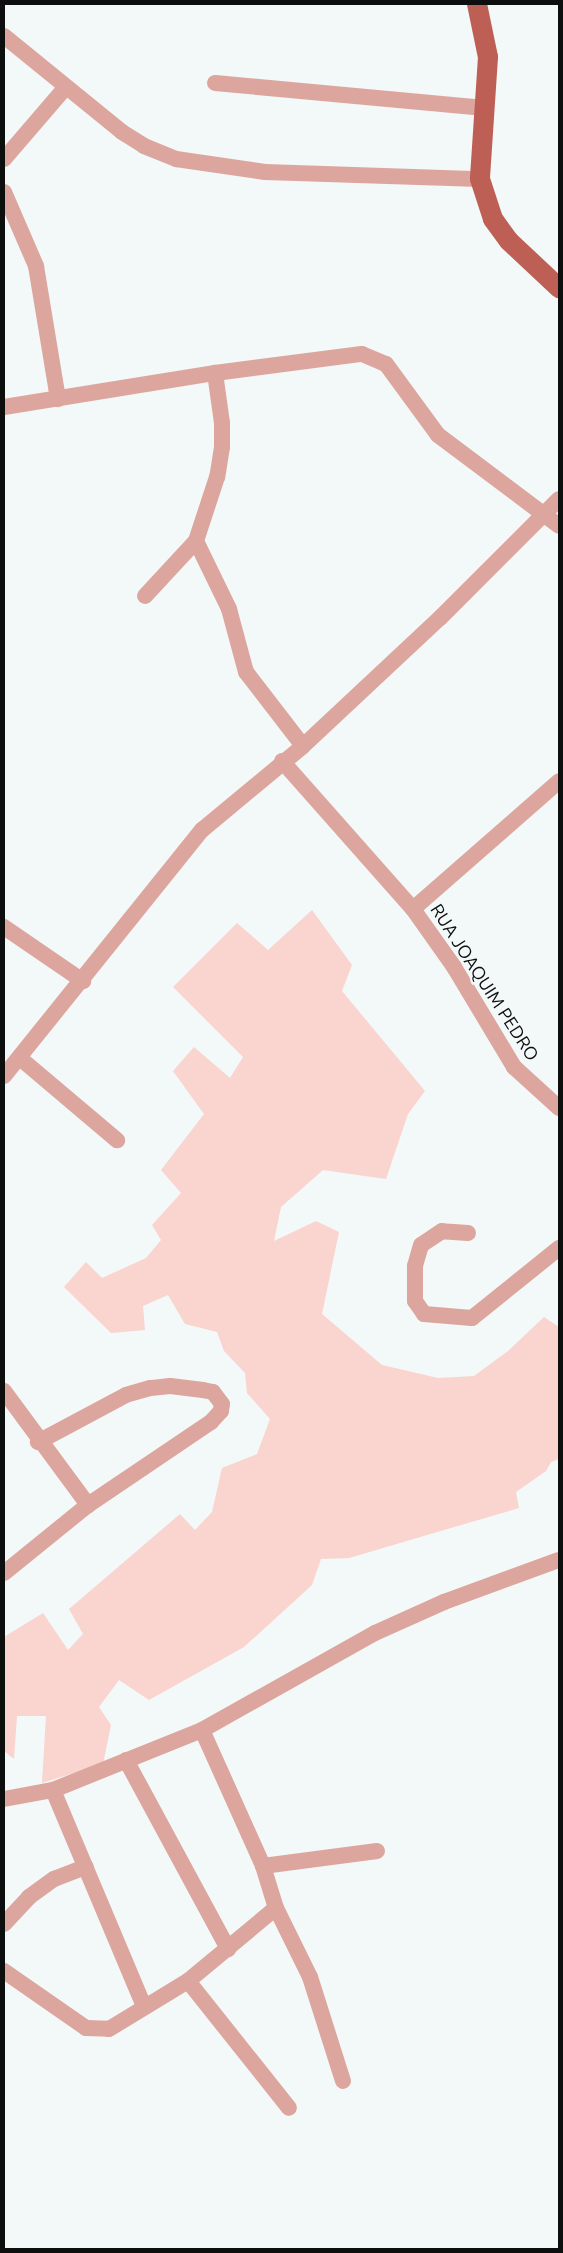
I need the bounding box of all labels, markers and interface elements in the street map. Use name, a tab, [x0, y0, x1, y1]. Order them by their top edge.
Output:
street label: RUA JOAQUIM PEDRO	[426, 899, 544, 1065]

